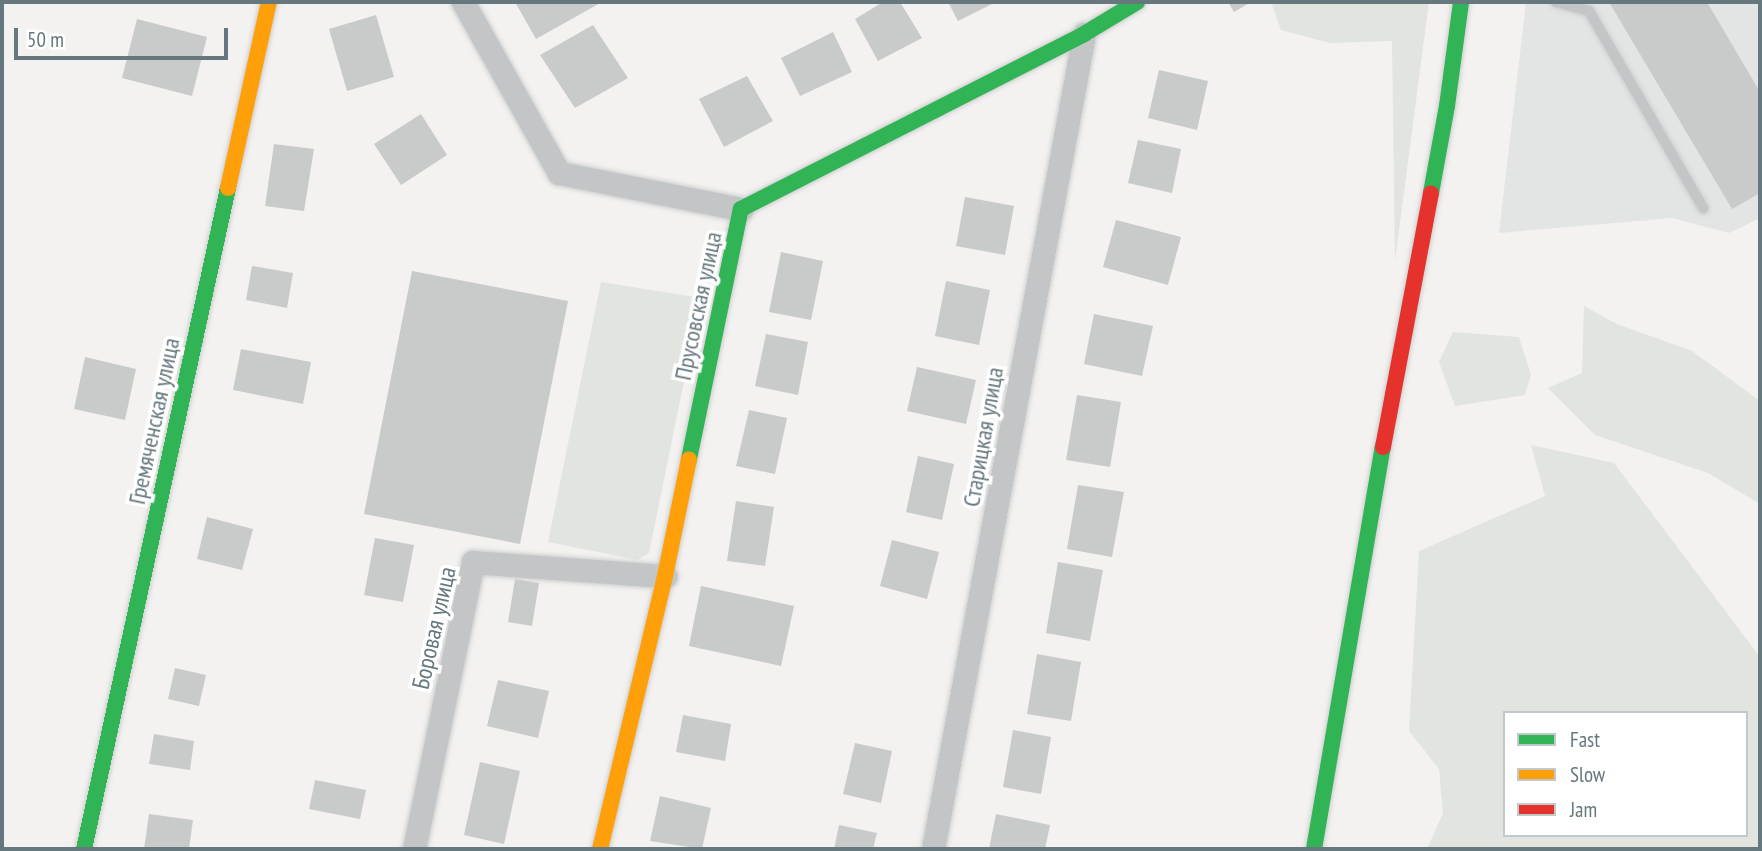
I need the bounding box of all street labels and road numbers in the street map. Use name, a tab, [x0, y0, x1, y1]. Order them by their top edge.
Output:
street label: Прусовская улица	[668, 229, 728, 383]
street label: Гремяченская улица	[122, 335, 186, 507]
street label: Старицкая улица	[957, 365, 1009, 509]
street label: Боровая улица	[406, 564, 462, 692]

